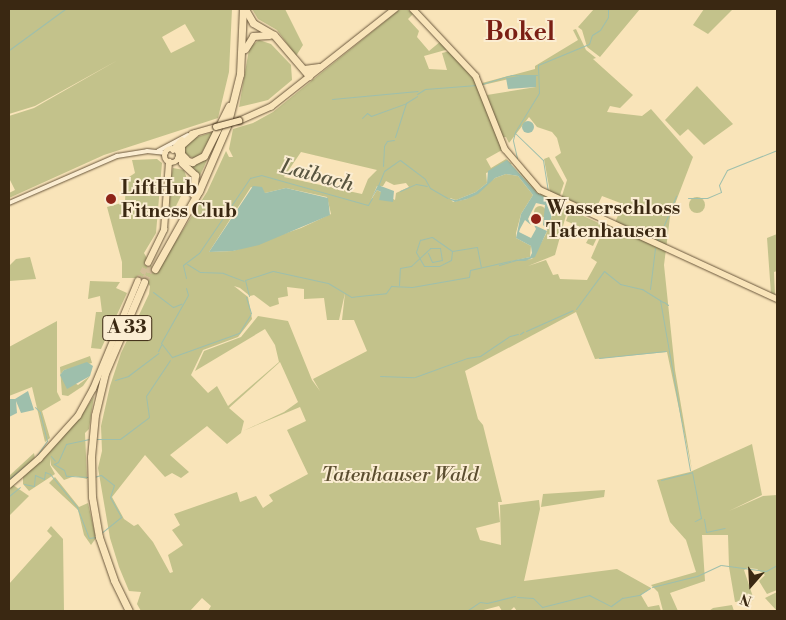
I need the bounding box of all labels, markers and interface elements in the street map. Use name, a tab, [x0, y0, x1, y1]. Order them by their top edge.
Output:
district label: Bokel	[485, 18, 555, 48]
water label: Laibach	[278, 154, 356, 198]
place label: LiftHub Fitness Club	[121, 176, 237, 223]
marker: LiftHub Fitness Club	[105, 193, 117, 205]
place label: Wasserschloss Tatenhausen	[546, 196, 680, 243]
marker: Wasserschloss Tatenhausen	[530, 213, 542, 225]
road number: A 33	[102, 312, 152, 344]
park label: Tatenhauser Wald	[321, 463, 479, 487]
north arrow	[726, 560, 776, 610]
text: N	[738, 589, 754, 609]

